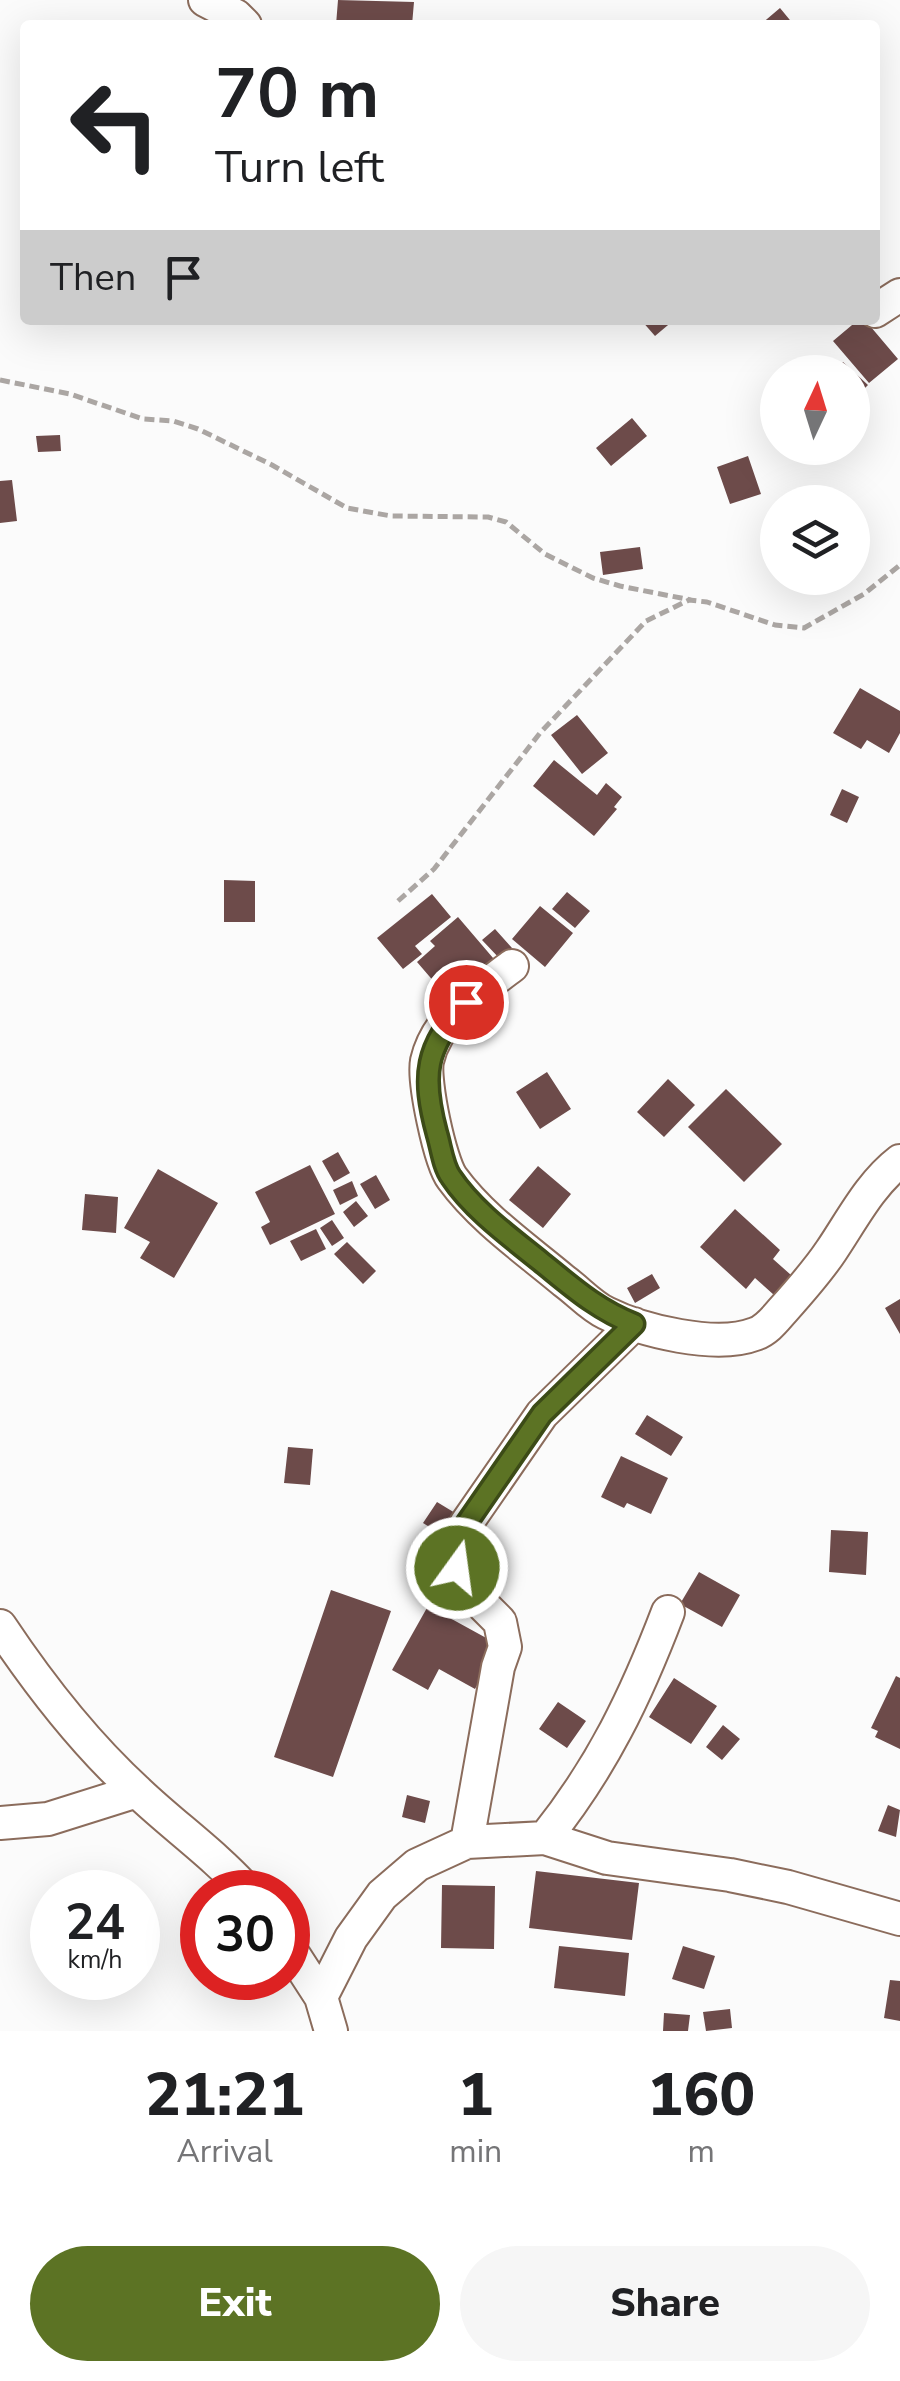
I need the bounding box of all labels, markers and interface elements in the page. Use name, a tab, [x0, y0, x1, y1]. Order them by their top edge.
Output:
text: 70 m	[215, 46, 379, 142]
icon: left	[50, 60, 180, 190]
text: Turn left	[215, 137, 384, 198]
icon: arrive	[156, 250, 211, 305]
text: Then	[50, 252, 136, 303]
north arrow	[760, 355, 870, 465]
map controls	[760, 355, 870, 595]
button: layers	[760, 485, 870, 595]
pin	[424, 960, 509, 1045]
icon: arrive	[439, 975, 494, 1030]
position arrow	[405, 1516, 509, 1620]
speed limit sign: 30	[180, 1870, 310, 2000]
text: 24	[65, 1888, 125, 1957]
text: km/h	[67, 1943, 123, 1977]
text: 21:21	[145, 2054, 304, 2136]
text: 1	[458, 2054, 494, 2136]
text: 160	[647, 2054, 755, 2136]
text: Arrival	[177, 2130, 273, 2173]
text: min	[449, 2130, 502, 2173]
text: m	[687, 2130, 715, 2173]
button: Exit	[30, 2246, 440, 2361]
button: Share	[460, 2246, 870, 2361]

